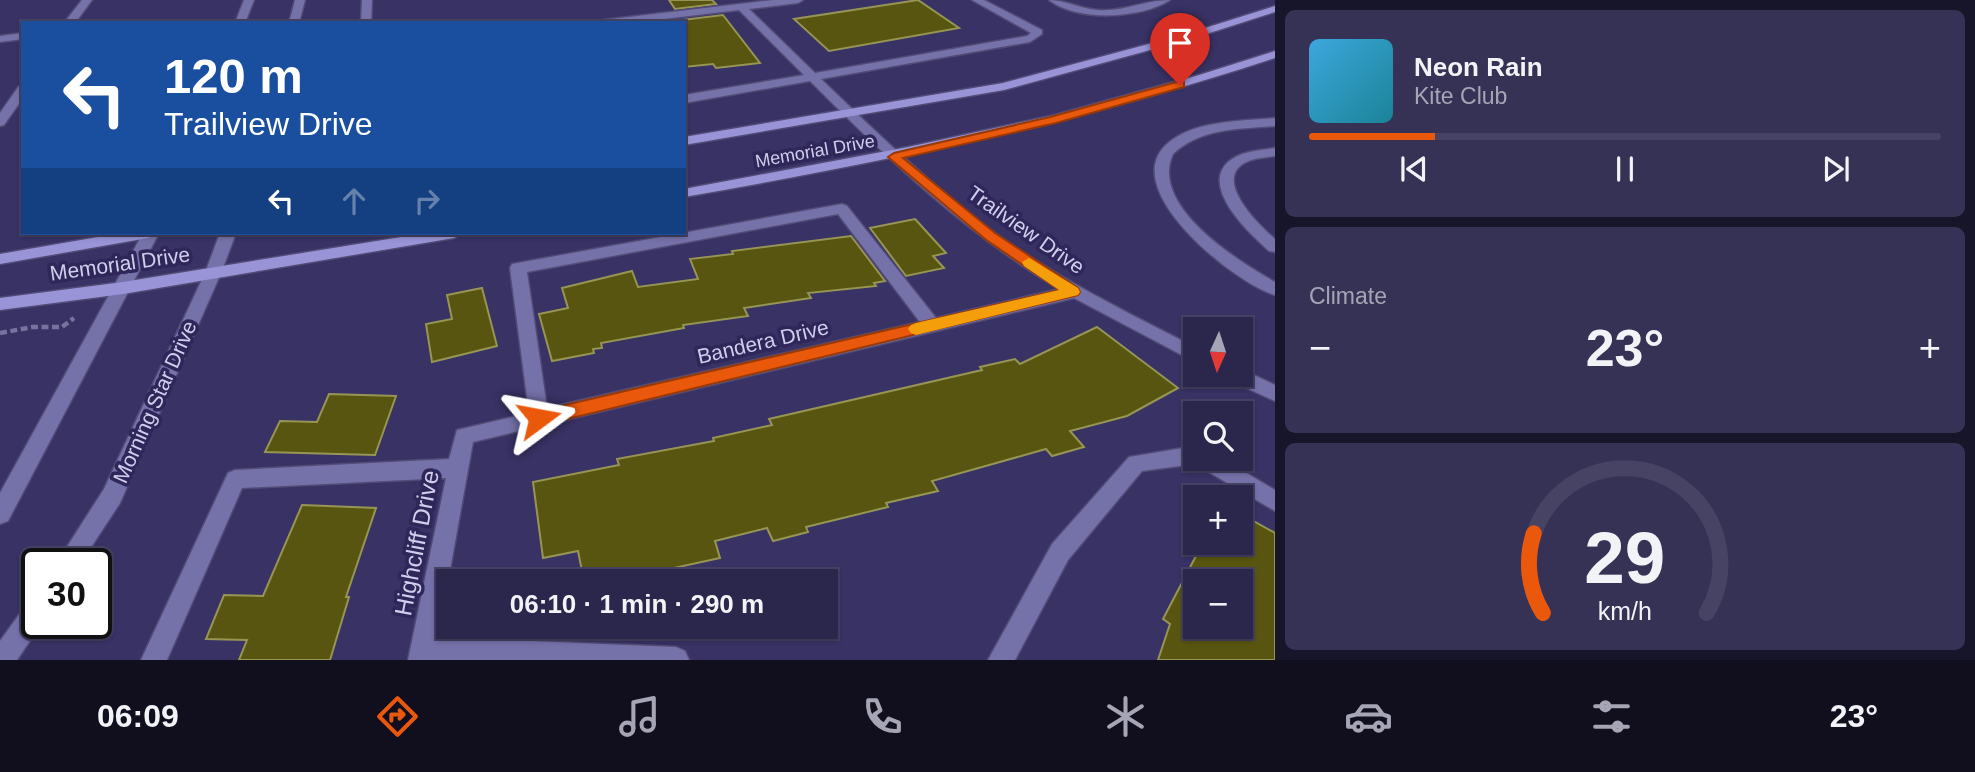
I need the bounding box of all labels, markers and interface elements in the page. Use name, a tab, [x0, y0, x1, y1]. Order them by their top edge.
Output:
pin	[1150, 13, 1210, 85]
icon: arrive	[1161, 24, 1199, 62]
icon: left	[49, 49, 140, 140]
text: 120 m	[164, 49, 303, 103]
text: Neon Rain	[1414, 52, 1543, 82]
text: Kite Club	[1414, 83, 1507, 109]
text: Trailview Drive	[164, 106, 373, 142]
street label: Memorial Drive	[754, 131, 876, 171]
icon: previous	[1395, 150, 1433, 188]
icon: pause	[1606, 150, 1644, 188]
icon: next	[1817, 150, 1855, 188]
street label: Trailview Drive	[964, 181, 1089, 278]
icon: left	[262, 182, 300, 220]
icon: ahead	[335, 182, 373, 220]
icon: right	[408, 182, 446, 220]
street label: Memorial Drive	[48, 242, 191, 285]
text: Climate	[1309, 283, 1387, 309]
street label: Bandera Drive	[695, 315, 831, 368]
street label: Morning Star Drive	[108, 317, 201, 486]
north arrow	[1183, 317, 1253, 387]
map controls	[1183, 317, 1253, 639]
text: 23°	[1586, 319, 1664, 377]
text: −	[1309, 327, 1331, 369]
text: +	[1919, 327, 1941, 369]
position arrow	[502, 381, 576, 455]
button: search	[1183, 401, 1253, 471]
street label: Highcliff Drive	[389, 468, 444, 618]
button: +	[1183, 485, 1253, 555]
text: 29	[1585, 517, 1665, 598]
speed limit sign: 30	[21, 548, 112, 639]
button: −	[1183, 569, 1253, 639]
text: 06:10 · 1 min · 290 m	[510, 589, 764, 619]
text: km/h	[1598, 596, 1652, 624]
icon: directions	[373, 692, 422, 741]
icon: music	[615, 692, 664, 741]
icon: phone	[858, 692, 907, 741]
icon: climate	[1101, 692, 1150, 741]
icon: car	[1344, 692, 1393, 741]
icon: filters	[1587, 692, 1636, 741]
text: 06:09	[97, 698, 179, 734]
text: 23°	[1830, 698, 1878, 734]

